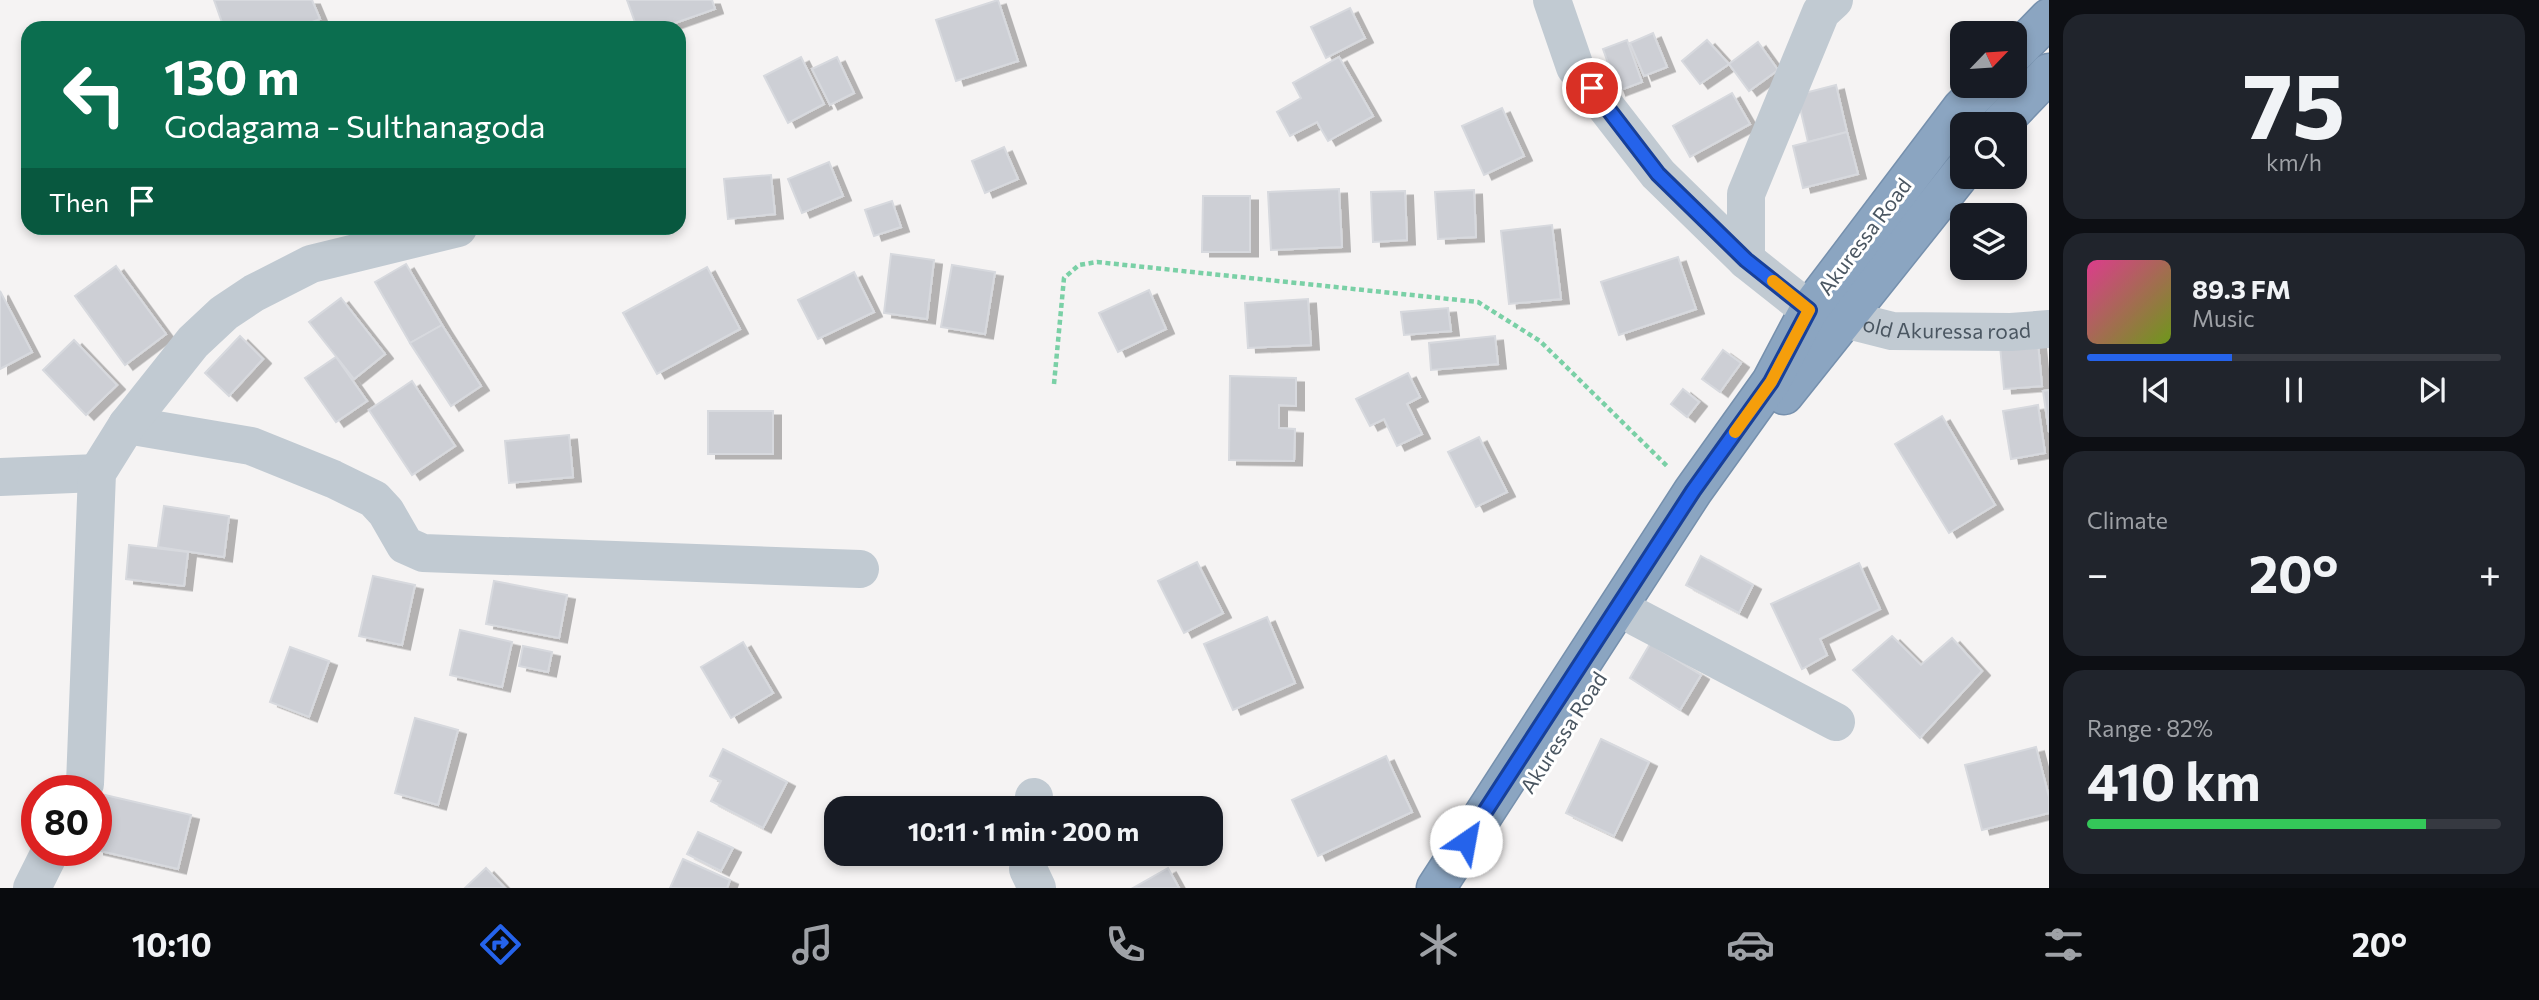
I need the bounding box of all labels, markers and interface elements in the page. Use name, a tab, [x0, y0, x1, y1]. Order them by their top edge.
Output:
north arrow	[1950, 21, 2026, 98]
map controls	[1950, 21, 2027, 280]
text: 130 m	[164, 45, 299, 105]
text: 75	[2243, 46, 2345, 158]
icon: left	[49, 49, 140, 140]
pin	[1562, 58, 1622, 118]
icon: arrive	[1573, 69, 1611, 107]
text: Godagama - Sulthanagoda	[164, 105, 545, 145]
button: search	[1950, 112, 2027, 189]
text: km/h	[2266, 148, 2322, 176]
street label: Akuressa Road	[1812, 173, 1916, 299]
icon: arrive	[123, 182, 161, 220]
text: Then	[49, 186, 109, 217]
button: layers	[1950, 203, 2027, 280]
text: 89.3 FM	[2192, 273, 2291, 304]
text: Music	[2192, 304, 2255, 332]
street label: old Akuressa road	[1861, 310, 2032, 343]
icon: previous	[2137, 371, 2175, 409]
icon: pause	[2275, 371, 2313, 409]
icon: next	[2413, 371, 2451, 409]
text: Climate	[2087, 506, 2168, 534]
text: 20°	[2249, 540, 2339, 604]
text: −	[2087, 549, 2109, 596]
text: +	[2479, 549, 2501, 596]
street label: Akuressa Road	[1514, 667, 1611, 798]
text: Range · 82%	[2087, 714, 2213, 742]
text: 410 km	[2087, 748, 2261, 812]
speed limit sign: 80	[21, 775, 112, 866]
position arrow	[1429, 804, 1503, 878]
text: 10:11 · 1 min · 200 m	[908, 815, 1139, 846]
icon: directions	[476, 920, 525, 969]
icon: music	[788, 920, 837, 969]
icon: phone	[1101, 920, 1150, 969]
icon: climate	[1414, 920, 1463, 969]
icon: car	[1726, 920, 1775, 969]
icon: filters	[2039, 920, 2088, 969]
text: 10:10	[132, 924, 212, 964]
text: 20°	[2352, 924, 2407, 964]

